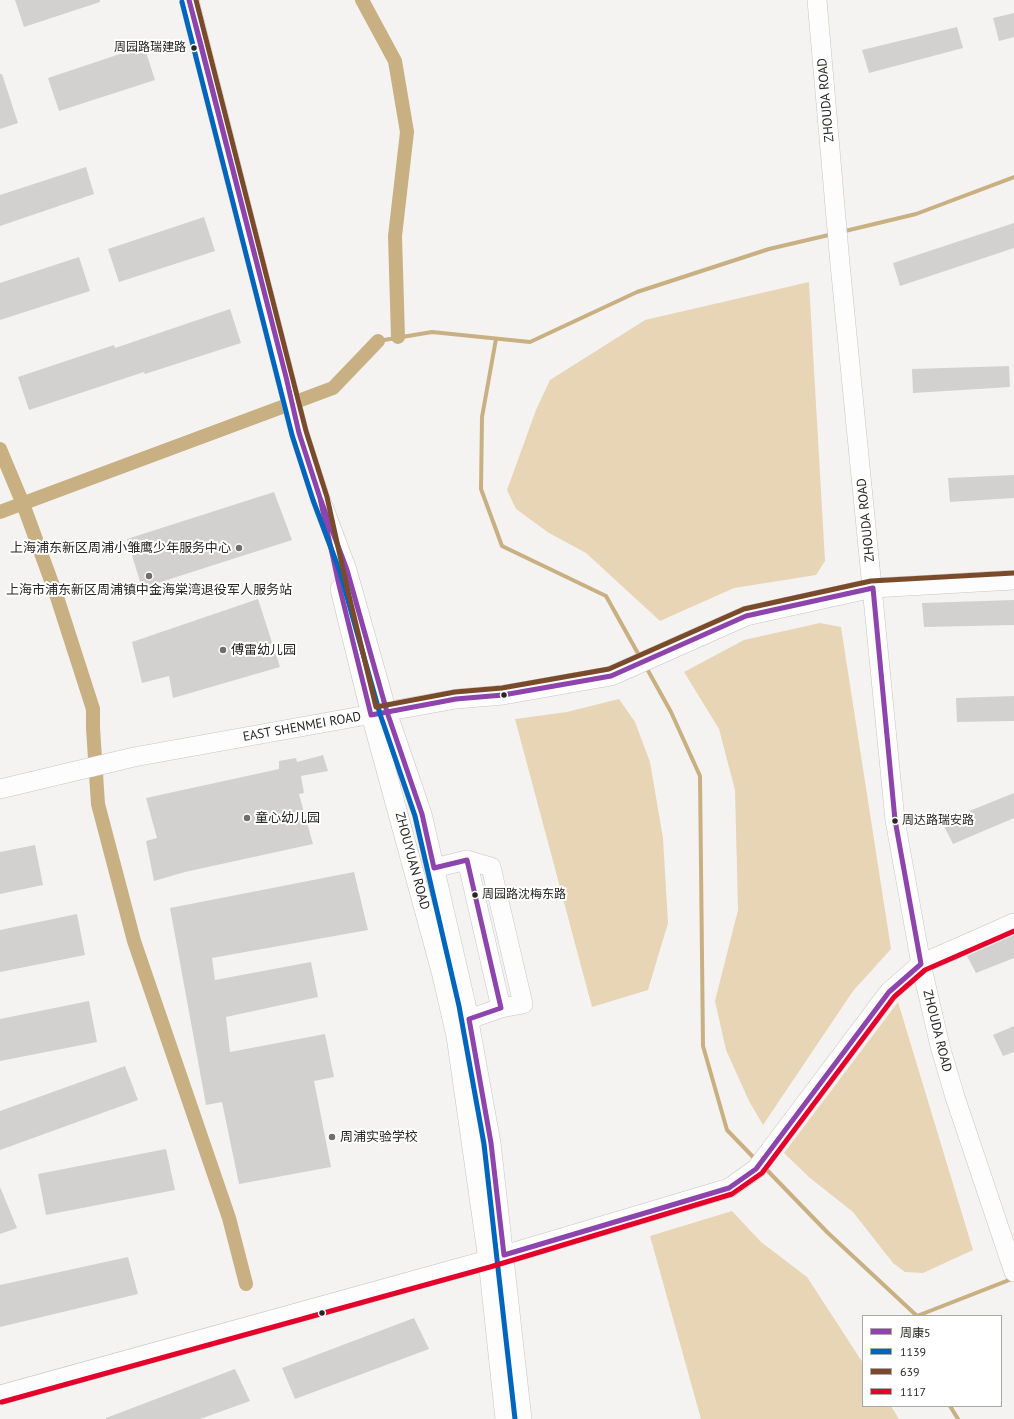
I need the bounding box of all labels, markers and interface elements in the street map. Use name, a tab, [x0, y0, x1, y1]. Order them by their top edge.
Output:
place label: 周园路瑞建路	[114, 41, 186, 55]
marker: 周园路瑞建路	[189, 43, 199, 53]
street label: ZHOUDA ROAD	[815, 57, 837, 143]
street label: ZHOUDA ROAD	[854, 477, 878, 563]
place label: 上海浦东新区周浦小雏鹰少年服务中心	[10, 540, 231, 556]
marker: 上海浦东新区周浦小雏鹰少年服务中心	[234, 543, 244, 553]
marker: 上海市浦东新区周浦镇中金海棠湾退役军人服务站	[144, 571, 154, 581]
place label: 上海市浦东新区周浦镇中金海棠湾退役军人服务站	[6, 582, 292, 598]
place label: 傅雷幼儿园	[231, 642, 296, 658]
marker: 傅雷幼儿园	[218, 645, 228, 655]
unlabelled marker	[499, 690, 509, 700]
street label: EAST SHENMEI ROAD	[242, 709, 362, 745]
place label: 童心幼儿园	[255, 810, 320, 826]
street label: ZHOUYUAN ROAD	[391, 810, 433, 912]
marker: 童心幼儿园	[242, 813, 252, 823]
place label: 周达路瑞安路	[902, 814, 974, 828]
marker: 周达路瑞安路	[890, 816, 900, 826]
place label: 周园路沈梅东路	[482, 888, 566, 902]
marker: 周园路沈梅东路	[470, 890, 480, 900]
street label: ZHOUDA ROAD	[919, 988, 955, 1074]
place label: 周浦实验学校	[340, 1129, 418, 1145]
marker: 周浦实验学校	[327, 1132, 337, 1142]
unlabelled marker	[317, 1308, 327, 1318]
legend	[862, 1315, 1002, 1407]
text: 周康5	[900, 1325, 931, 1340]
text: 1139	[900, 1344, 926, 1359]
text: 639	[900, 1364, 920, 1379]
text: 1117	[900, 1384, 926, 1399]

